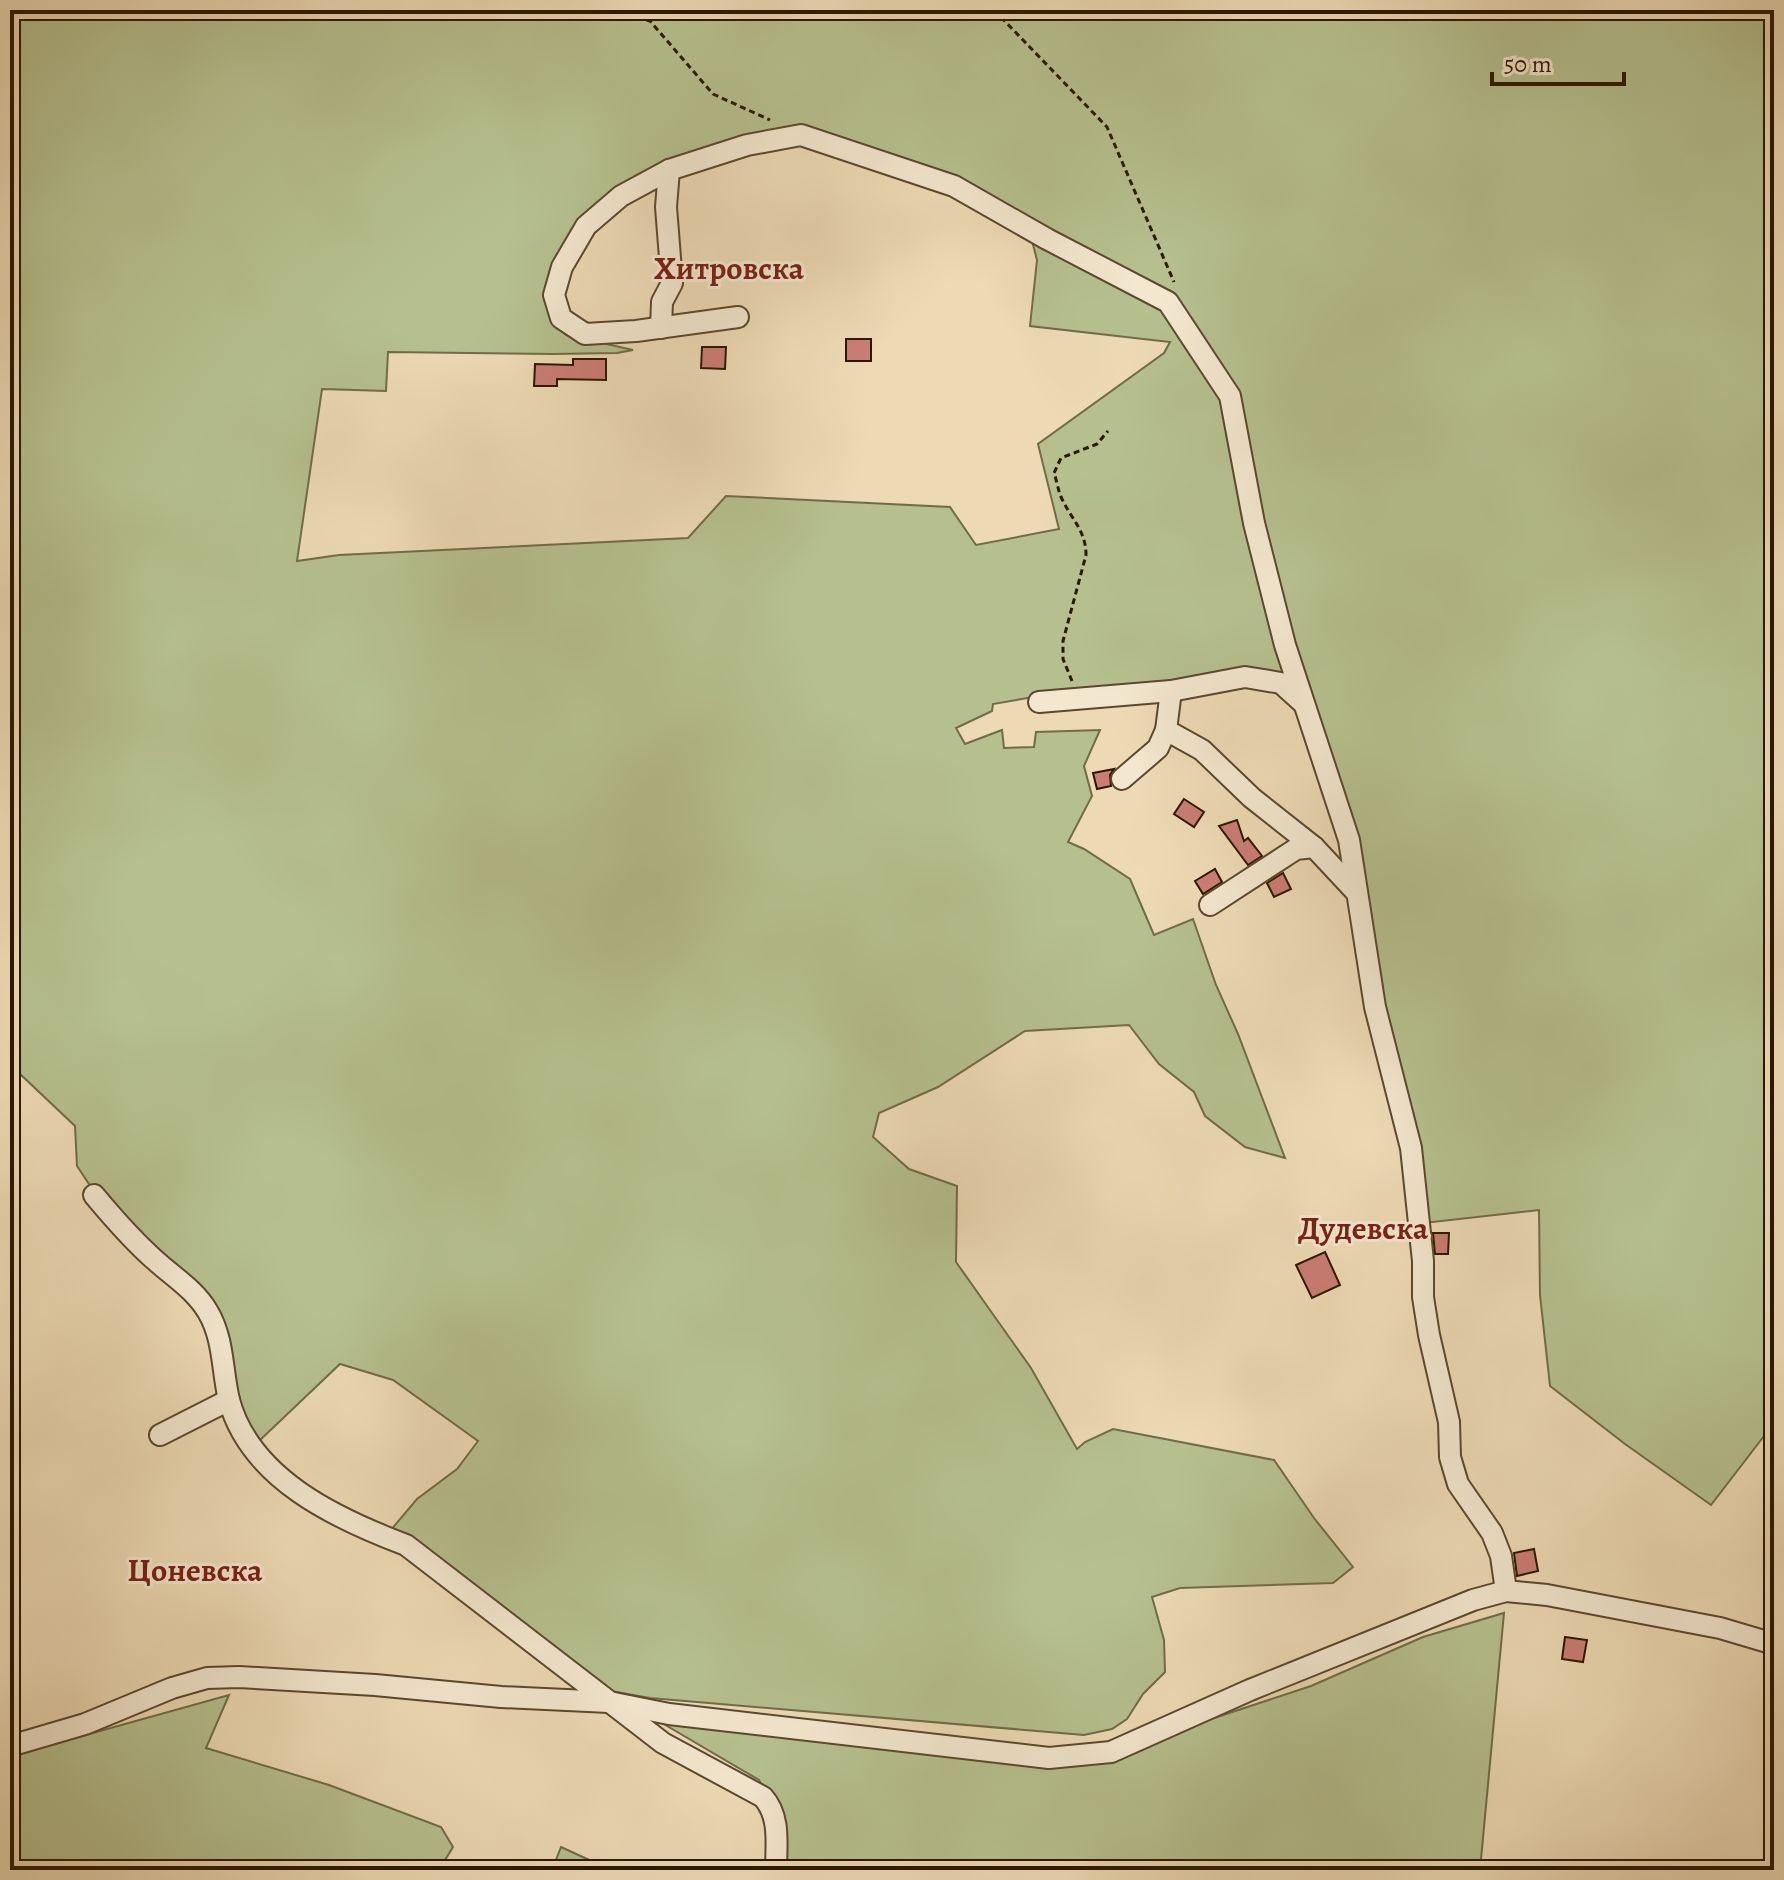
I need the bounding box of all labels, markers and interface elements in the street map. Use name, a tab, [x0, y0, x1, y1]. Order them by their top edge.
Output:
scale bar	[1492, 36, 1624, 86]
text: 50 m	[1504, 48, 1552, 80]
district label: Хитровска	[654, 246, 805, 290]
district label: Дудевска	[1298, 1206, 1429, 1250]
district label: Цоневска	[128, 1548, 263, 1592]

